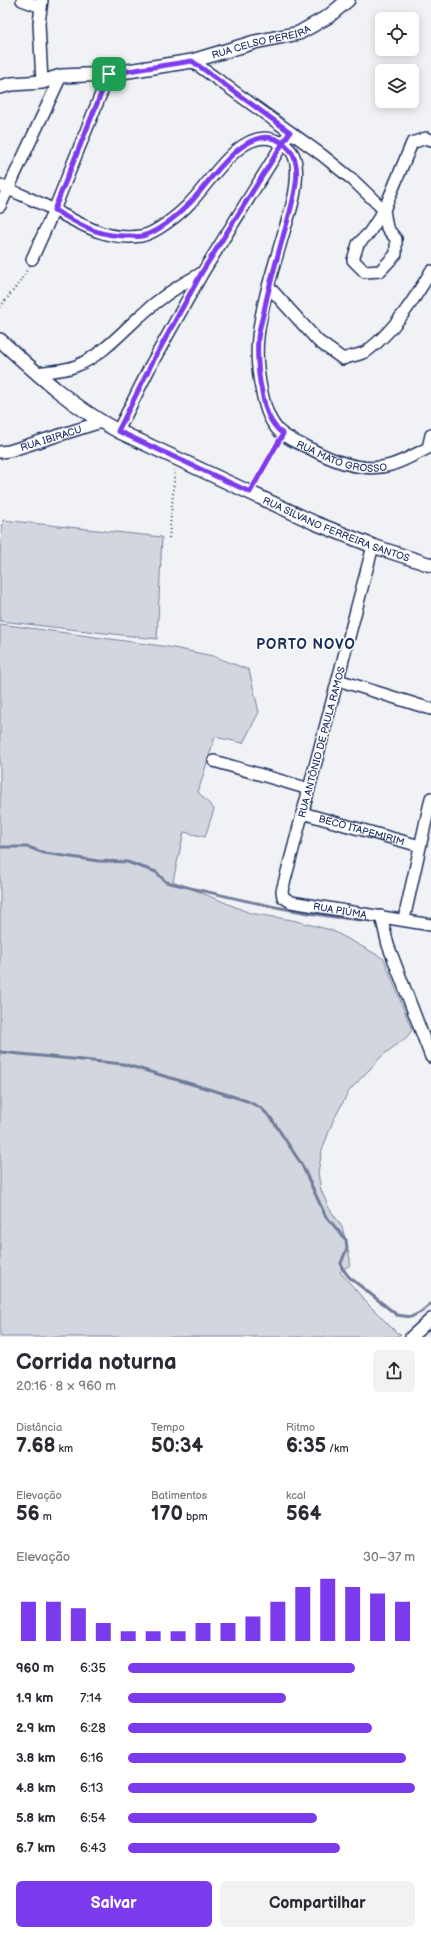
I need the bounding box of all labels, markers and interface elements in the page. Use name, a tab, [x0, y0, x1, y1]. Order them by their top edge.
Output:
map controls	[375, 12, 419, 108]
button: locate	[375, 12, 419, 56]
street label: RUA CELSO PEREIRA	[210, 22, 313, 62]
pin	[92, 57, 126, 91]
icon: arrive	[98, 63, 120, 85]
button: layers	[375, 64, 419, 108]
street label: RUA IBIRACU	[19, 423, 83, 454]
street label: RUA MATO GROSSO	[294, 438, 388, 475]
street label: RUA SILVANO FERREIRA SANTOS	[261, 495, 411, 565]
district label: PORTO NOVO	[256, 636, 356, 653]
street label: RUA ANTÔNIO DE PAULA RAMOS	[296, 665, 348, 819]
street label: BECO ITAPEMIRIM	[317, 813, 406, 848]
street label: RUA PIÚMA	[312, 901, 368, 921]
text: Corrida noturna	[16, 1349, 177, 1376]
button: share	[373, 1350, 415, 1392]
text: 20:16 · 8 × 960 m	[16, 1378, 116, 1394]
text: Distância	[16, 1421, 62, 1434]
text: Tempo	[151, 1421, 185, 1434]
text: Ritmo	[286, 1421, 315, 1434]
text: 7.68	[16, 1434, 56, 1458]
text: 50:34	[151, 1434, 203, 1458]
text: 6:35	[286, 1434, 326, 1458]
text: km	[56, 1442, 73, 1455]
text: /km	[326, 1442, 349, 1455]
text: Elevação	[16, 1489, 62, 1502]
text: Batimentos	[151, 1489, 207, 1502]
text: kcal	[286, 1489, 306, 1502]
text: 56	[16, 1502, 40, 1526]
text: 170	[151, 1502, 183, 1526]
text: 564	[286, 1502, 321, 1526]
text: m	[40, 1510, 52, 1523]
text: bpm	[183, 1510, 208, 1523]
text: Elevação	[16, 1549, 70, 1565]
text: 30–37 m	[363, 1549, 415, 1565]
text: 960 m	[16, 1660, 54, 1676]
text: 6:35	[80, 1660, 106, 1676]
text: 1.9 km	[16, 1690, 53, 1706]
text: 7:14	[80, 1690, 102, 1706]
text: 2.9 km	[16, 1720, 56, 1736]
text: 6:28	[80, 1720, 106, 1736]
text: 3.8 km	[16, 1750, 56, 1766]
text: 6:16	[80, 1750, 104, 1766]
text: 4.8 km	[16, 1780, 56, 1796]
text: 6:13	[80, 1780, 104, 1796]
text: 5.8 km	[16, 1810, 56, 1826]
text: 6:54	[80, 1810, 106, 1826]
text: 6.7 km	[16, 1840, 55, 1856]
text: 6:43	[80, 1840, 107, 1856]
button: Salvar	[16, 1881, 212, 1927]
button: Compartilhar	[220, 1881, 415, 1927]

